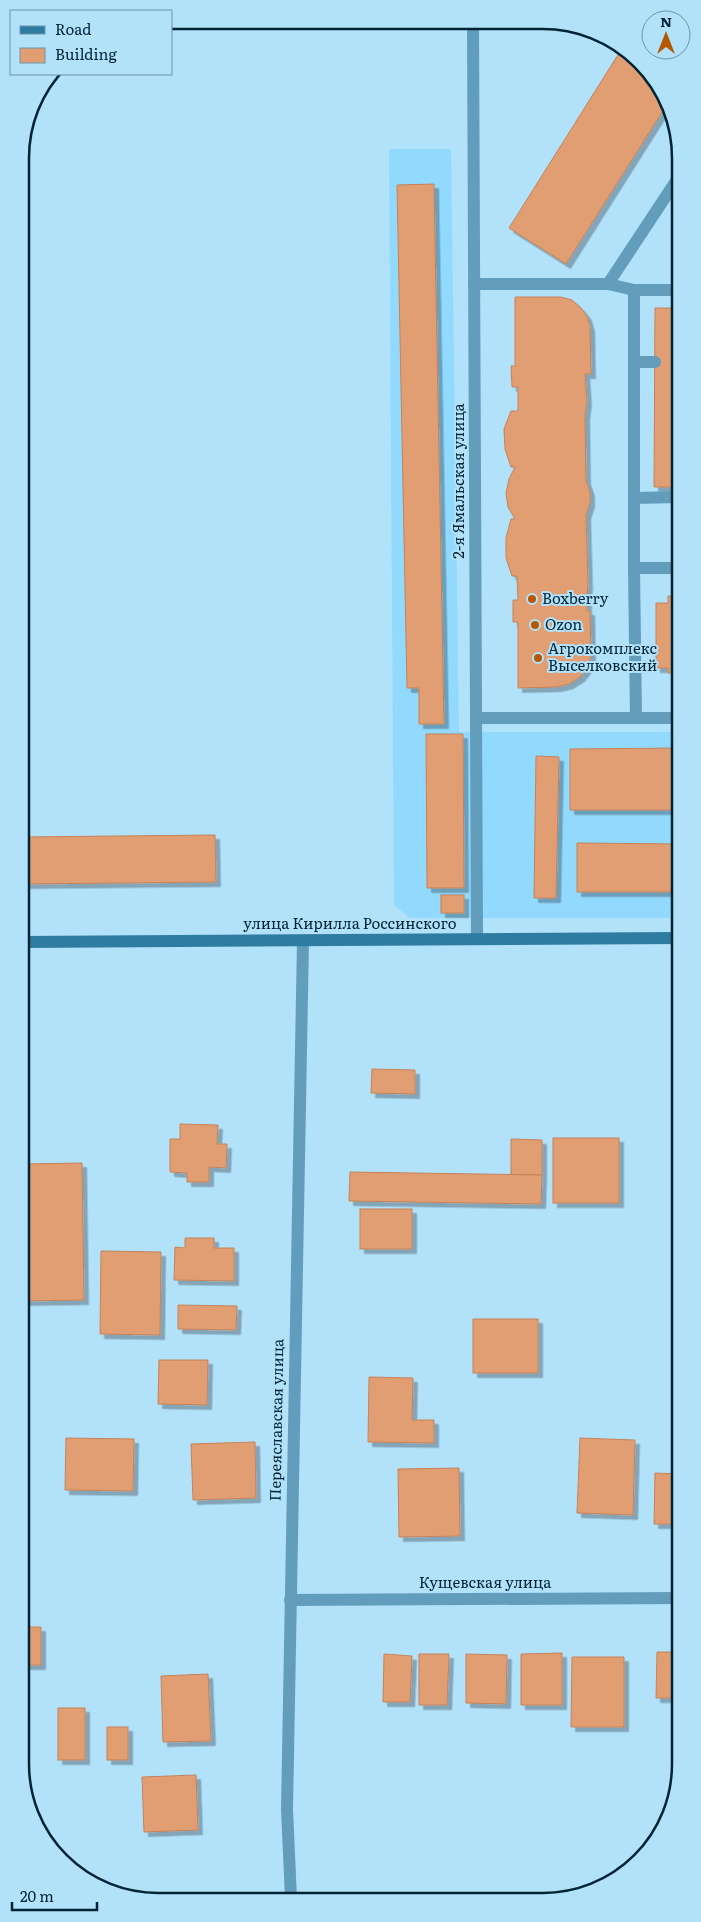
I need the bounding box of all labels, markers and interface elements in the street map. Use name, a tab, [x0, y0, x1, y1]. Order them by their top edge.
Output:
legend	[10, 10, 172, 75]
north arrow	[641, 10, 691, 60]
text: N	[660, 11, 672, 31]
text: Road	[55, 17, 91, 40]
text: Building	[55, 42, 117, 65]
street label: 2-я Ямальская улица	[446, 402, 469, 559]
place label: Boxberry	[542, 586, 609, 609]
marker: Boxberry	[526, 593, 538, 605]
place label: Ozon	[545, 612, 582, 635]
marker: Ozon	[529, 619, 541, 631]
place label: Агрокомплекс Выселковский	[548, 636, 657, 676]
marker: Агрокомплекс Выселковский	[532, 652, 544, 664]
street label: улица Кирилла Россинского	[243, 911, 457, 934]
street label: Переяславская улица	[263, 1338, 288, 1501]
street label: Кущевская улица	[419, 1570, 552, 1593]
scale bar	[12, 1880, 98, 1912]
text: 20 m	[20, 1884, 54, 1907]

